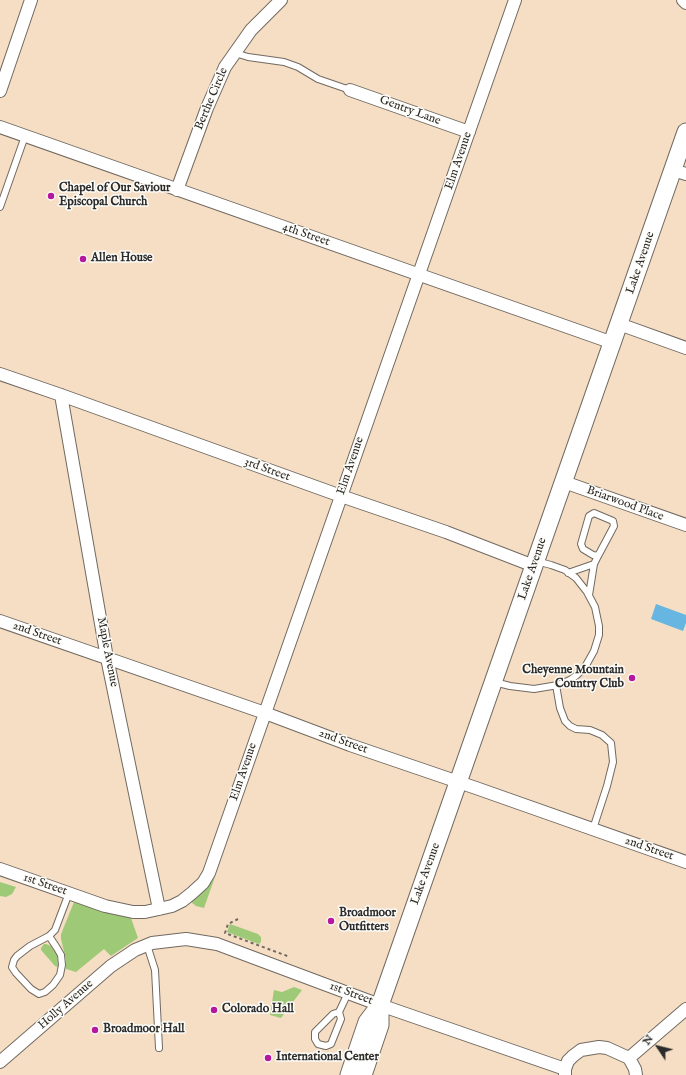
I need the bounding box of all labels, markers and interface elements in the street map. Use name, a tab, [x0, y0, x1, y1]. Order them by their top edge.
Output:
street label: Berthe Circle	[192, 66, 232, 132]
street label: Gentry Lane	[377, 93, 443, 129]
street label: Elm Avenue	[442, 130, 476, 192]
place label: Chapel of Our Saviour Episcopal Church	[59, 182, 170, 210]
marker: Chapel of Our Saviour Episcopal Church	[46, 191, 56, 201]
street label: 4th Street	[281, 220, 331, 250]
street label: Lake Avenue	[624, 230, 658, 296]
place label: Allen House	[91, 252, 153, 266]
marker: Allen House	[78, 254, 88, 264]
street label: Elm Avenue	[334, 435, 368, 497]
street label: 3rd Street	[242, 455, 292, 485]
street label: Briarwood Place	[584, 483, 666, 525]
street label: Lake Avenue	[516, 536, 550, 602]
street label: Maple Avenue	[93, 616, 121, 688]
street label: 2nd Street	[11, 619, 63, 649]
place label: Cheyenne Mountain Country Club	[522, 664, 624, 692]
marker: Cheyenne Mountain Country Club	[627, 673, 637, 683]
street label: 2nd Street	[317, 727, 369, 757]
street label: Elm Avenue	[227, 741, 261, 803]
street label: 2nd Street	[623, 834, 675, 864]
street label: Lake Avenue	[408, 841, 444, 907]
street label: 1st Street	[21, 871, 69, 899]
place label: Broadmoor Outfitters	[339, 907, 396, 935]
marker: Broadmoor Outfitters	[326, 916, 336, 926]
street label: Holly Avenue	[36, 977, 96, 1033]
street label: 1st Street	[327, 979, 375, 1009]
place label: Colorado Hall	[222, 1003, 294, 1017]
marker: Colorado Hall	[209, 1005, 219, 1015]
place label: Broadmoor Hall	[103, 1023, 185, 1037]
marker: Broadmoor Hall	[90, 1025, 100, 1035]
north arrow	[638, 1027, 678, 1067]
text: N	[640, 1032, 657, 1048]
place label: International Center	[276, 1051, 379, 1065]
marker: International Center	[263, 1053, 273, 1063]

